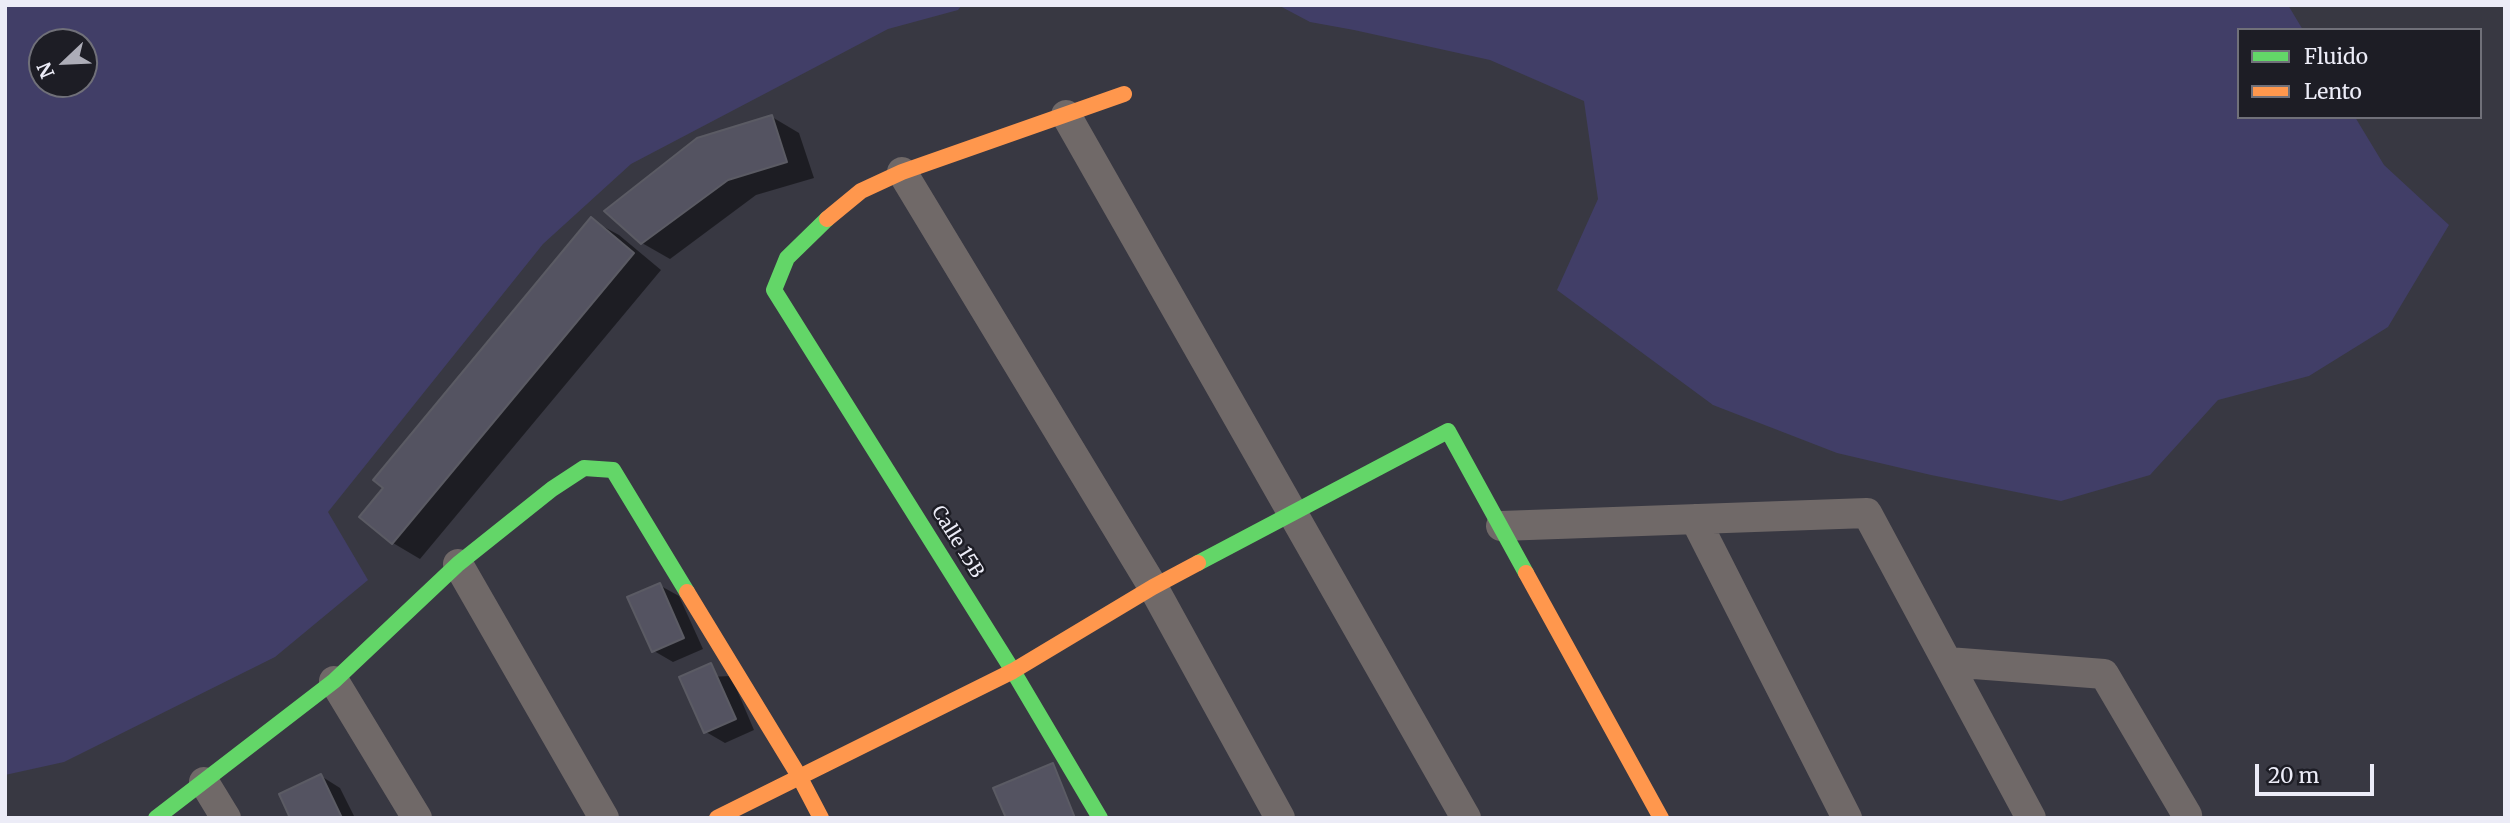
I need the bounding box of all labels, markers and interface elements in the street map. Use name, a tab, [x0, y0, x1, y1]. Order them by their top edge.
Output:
north arrow	[28, 28, 98, 98]
legend	[2237, 28, 2482, 119]
text: Fluido	[2304, 43, 2368, 70]
text: N	[32, 59, 59, 82]
text: Lento	[2304, 78, 2362, 105]
street label: Calle 15B	[926, 502, 988, 582]
scale bar	[2258, 750, 2377, 794]
text: 20 m	[2268, 762, 2319, 789]

